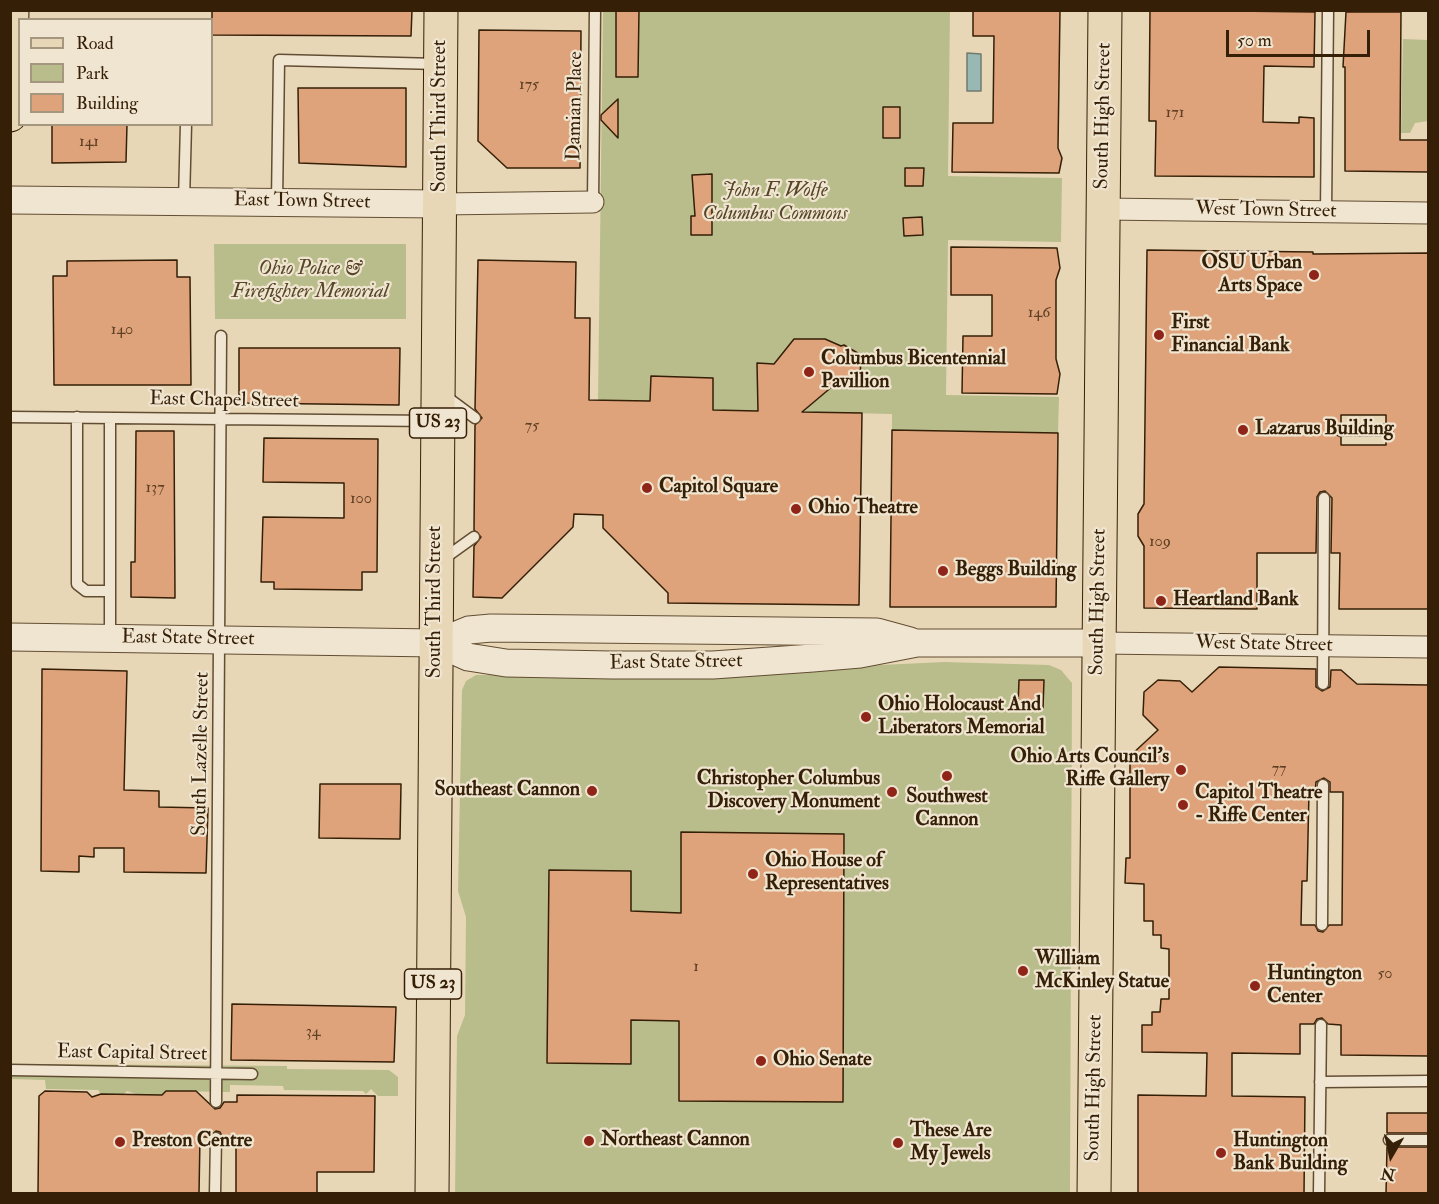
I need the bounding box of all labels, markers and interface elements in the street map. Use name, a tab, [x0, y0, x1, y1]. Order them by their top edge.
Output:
legend	[18, 18, 213, 126]
scale bar	[1229, 18, 1373, 56]
text: 50 m	[1237, 29, 1272, 52]
text: Road	[76, 32, 114, 55]
street label: South Third Street	[429, 40, 453, 192]
street label: South High Street	[1091, 42, 1117, 190]
street label: Damian Place	[563, 51, 589, 161]
text: Park	[76, 62, 109, 85]
house number: 175	[519, 76, 539, 96]
text: Building	[76, 92, 138, 115]
house number: 171	[1166, 104, 1184, 124]
house number: 141	[79, 133, 99, 153]
park label: John F. Wolfe Columbus Commons	[702, 180, 848, 227]
street label: East Town Street	[233, 189, 371, 215]
street label: West Town Street	[1195, 198, 1337, 224]
place label: OSU Urban Arts Space	[1202, 252, 1302, 299]
park label: Ohio Police & Firefighter Memorial	[232, 258, 388, 305]
marker: OSU Urban Arts Space	[1307, 268, 1321, 282]
house number: 146	[1028, 304, 1050, 324]
place label: First Financial Bank	[1171, 312, 1290, 359]
house number: 140	[111, 321, 133, 341]
marker: First Financial Bank	[1152, 328, 1166, 342]
place label: Columbus Bicentennial Pavillion	[821, 348, 1006, 395]
marker: Columbus Bicentennial Pavillion	[802, 365, 816, 379]
street label: East Chapel Street	[149, 388, 299, 414]
road number: US 23	[410, 408, 466, 438]
house number: 75	[525, 417, 539, 437]
place label: Lazarus Building	[1255, 418, 1394, 442]
marker: Lazarus Building	[1236, 423, 1250, 437]
place label: Capitol Square	[659, 476, 778, 500]
house number: 137	[145, 479, 165, 499]
marker: Capitol Square	[640, 481, 654, 495]
house number: 100	[350, 490, 372, 510]
place label: Ohio Theatre	[808, 497, 918, 521]
marker: Ohio Theatre	[789, 502, 803, 516]
street label: South Third Street	[424, 526, 448, 678]
street label: South High Street	[1086, 528, 1112, 676]
house number: 109	[1149, 533, 1171, 553]
place label: Beggs Building	[955, 559, 1076, 583]
marker: Beggs Building	[936, 564, 950, 578]
place label: Heartland Bank	[1173, 589, 1299, 613]
marker: Heartland Bank	[1154, 594, 1168, 608]
street label: East State Street	[121, 626, 255, 652]
street label: West State Street	[1195, 632, 1333, 658]
street label: East State Street	[609, 650, 743, 676]
street label: South Lazelle Street	[189, 672, 215, 836]
place label: Ohio Holocaust And Liberators Memorial	[878, 694, 1045, 741]
marker: Ohio Holocaust And Liberators Memorial	[859, 710, 873, 724]
place label: Ohio Arts Council's Riffe Gallery	[1011, 746, 1169, 793]
house number: 77	[1272, 760, 1286, 780]
marker: Ohio Arts Council's Riffe Gallery	[1174, 763, 1188, 777]
place label: Christopher Columbus Discovery Monument	[697, 768, 880, 815]
marker: Southwest Cannon	[940, 769, 954, 783]
place label: Southeast Cannon	[435, 779, 580, 803]
place label: Capitol Theatre - Riffe Center	[1195, 782, 1322, 829]
marker: Southeast Cannon	[585, 784, 599, 798]
marker: Christopher Columbus Discovery Monument	[885, 785, 899, 799]
place label: Southwest Cannon	[906, 786, 988, 833]
marker: Capitol Theatre - Riffe Center	[1176, 798, 1190, 812]
place label: Ohio House of Representatives	[765, 850, 889, 897]
marker: Ohio House of Representatives	[746, 867, 760, 881]
place label: William McKinley Statue	[1035, 948, 1169, 995]
house number: 1	[693, 958, 699, 978]
place label: Huntington Center	[1267, 963, 1362, 1010]
marker: William McKinley Statue	[1016, 964, 1030, 978]
house number: 50	[1377, 965, 1393, 985]
road number: US 23	[404, 969, 462, 999]
marker: Huntington Center	[1248, 979, 1262, 993]
street label: South High Street	[1082, 1014, 1108, 1162]
house number: 34	[306, 1023, 320, 1043]
street label: East Capital Street	[57, 1041, 207, 1067]
place label: Ohio Senate	[773, 1049, 872, 1073]
marker: Ohio Senate	[754, 1054, 768, 1068]
place label: These Are My Jewels	[910, 1120, 992, 1167]
north arrow	[1361, 1126, 1421, 1186]
place label: Northeast Cannon	[601, 1129, 750, 1153]
place label: Preston Centre	[132, 1130, 252, 1154]
place label: Huntington Bank Building	[1233, 1130, 1348, 1177]
marker: Northeast Cannon	[582, 1134, 596, 1148]
marker: Preston Centre	[113, 1135, 127, 1149]
marker: These Are My Jewels	[891, 1136, 905, 1150]
marker: Huntington Bank Building	[1214, 1146, 1228, 1160]
text: N	[1380, 1163, 1397, 1185]

